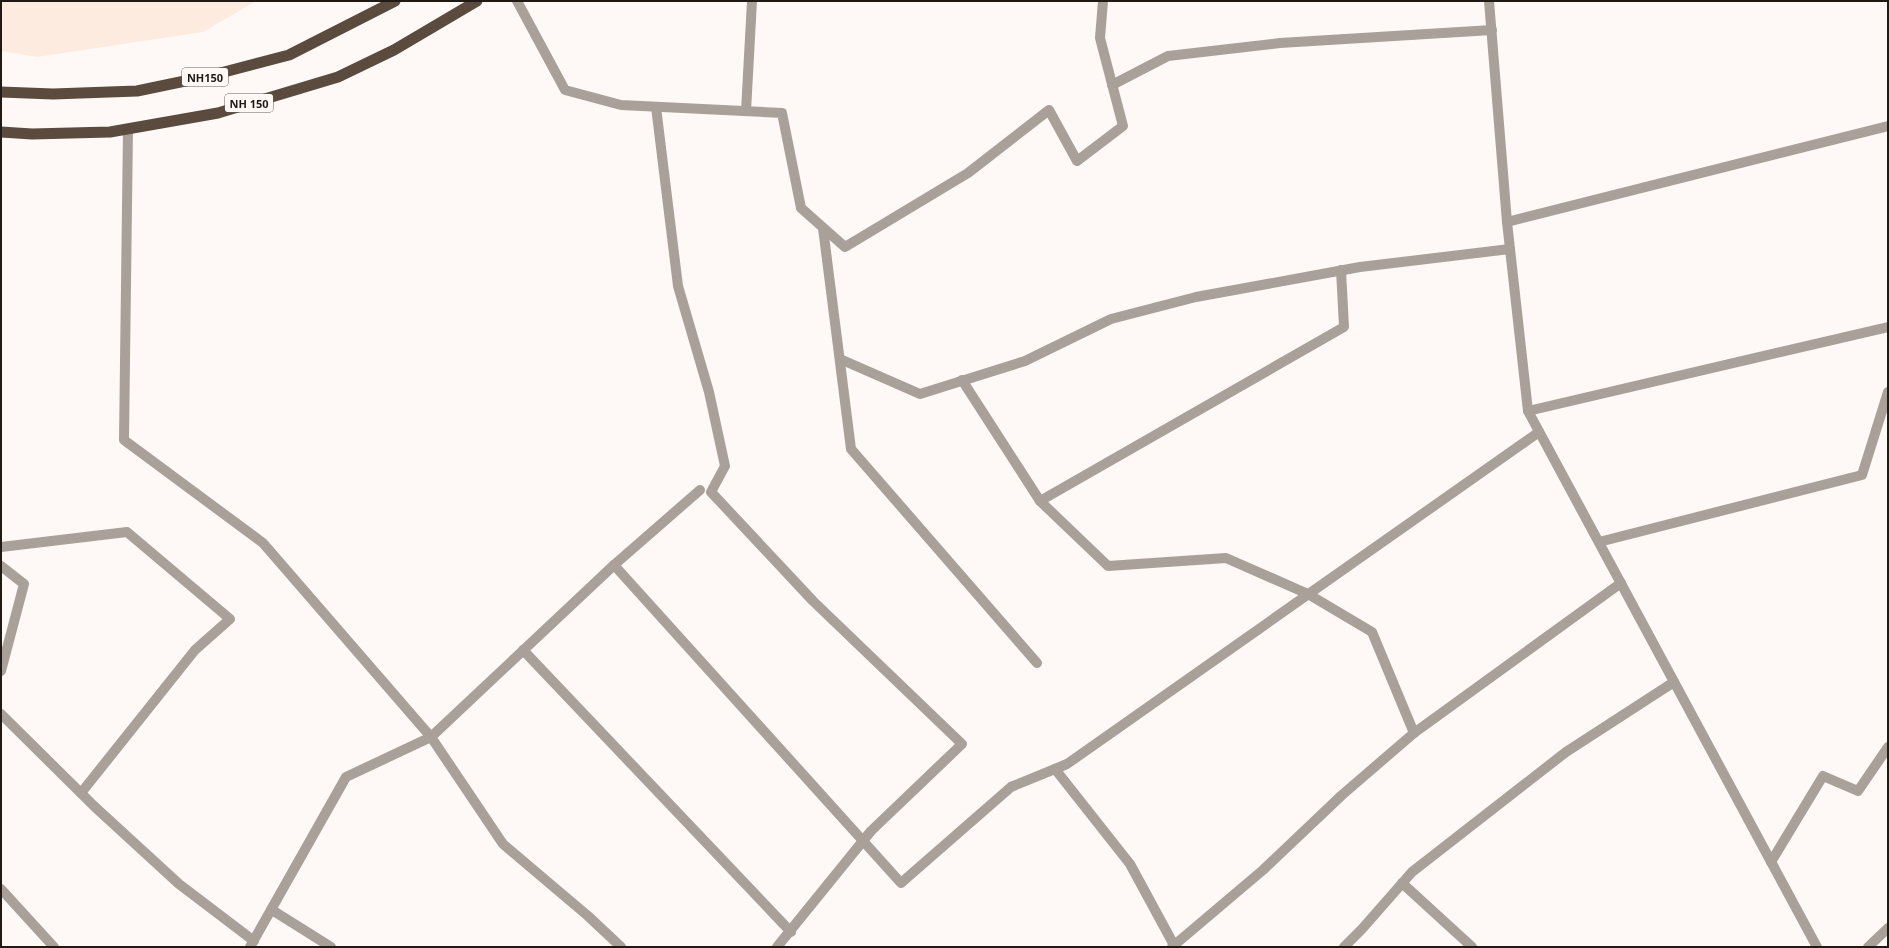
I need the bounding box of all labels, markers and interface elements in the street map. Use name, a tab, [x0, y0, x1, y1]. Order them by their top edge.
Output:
road number: NH150	[182, 68, 228, 86]
road number: NH 150	[225, 94, 273, 112]

